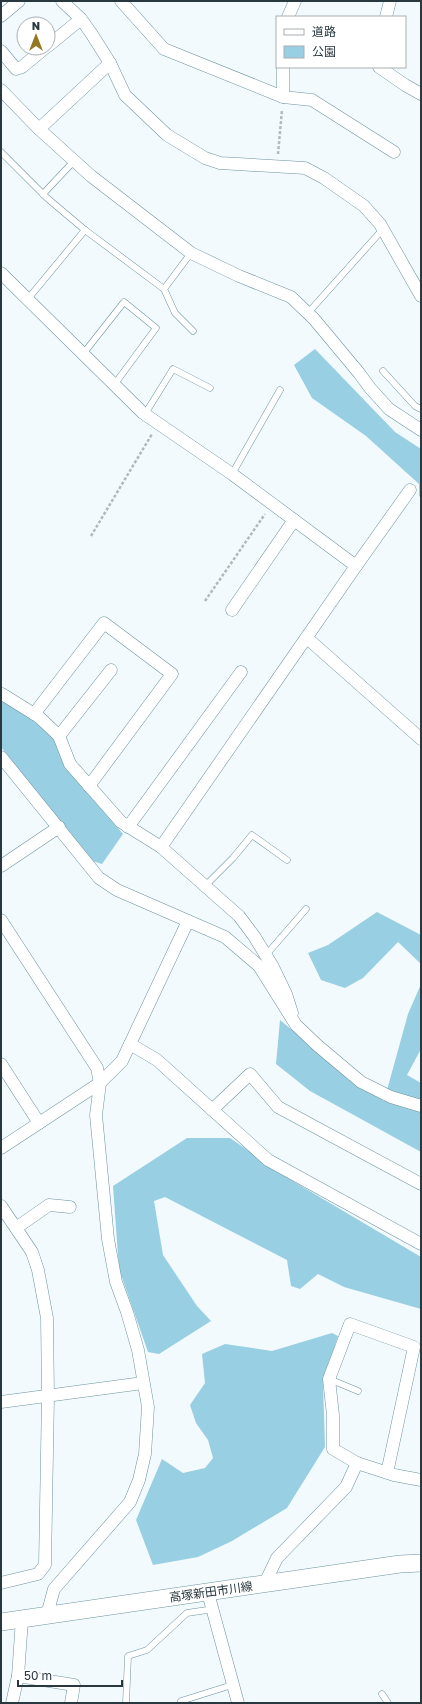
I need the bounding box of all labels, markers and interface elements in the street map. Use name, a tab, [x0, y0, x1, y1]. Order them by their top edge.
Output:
north arrow	[16, 16, 56, 56]
legend	[276, 16, 406, 68]
text: N	[32, 19, 40, 32]
text: 道路	[312, 24, 336, 39]
text: 公園	[312, 44, 336, 59]
street label: 高塚新田市川線	[168, 1578, 254, 1605]
scale bar	[18, 1662, 122, 1688]
text: 50 m	[24, 1668, 52, 1683]

